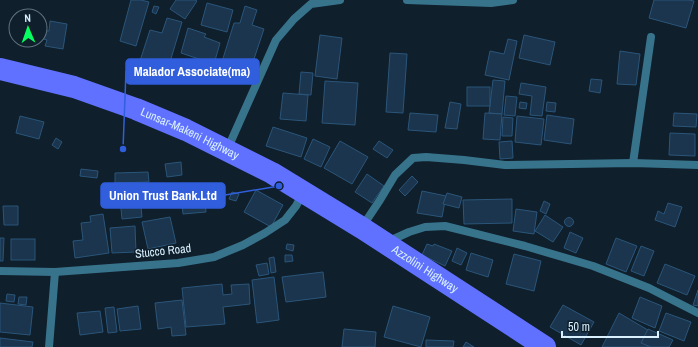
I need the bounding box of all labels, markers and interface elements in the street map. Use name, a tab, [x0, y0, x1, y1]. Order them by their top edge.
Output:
north arrow	[8, 8, 48, 48]
text: N	[24, 11, 31, 25]
callout: Malador Associate(ma)	[126, 59, 259, 84]
text: Malador Associate(ma)	[134, 63, 251, 80]
street label: Lunsar-Makeni Highway	[138, 104, 242, 163]
callout: Union Trust Bank.Ltd	[101, 183, 225, 208]
text: Union Trust Bank.Ltd	[109, 187, 217, 204]
street label: Stucco Road	[134, 240, 192, 262]
street label: Azzolini Highway	[388, 241, 461, 297]
scale bar	[562, 313, 658, 339]
text: 50 m	[568, 319, 590, 335]

